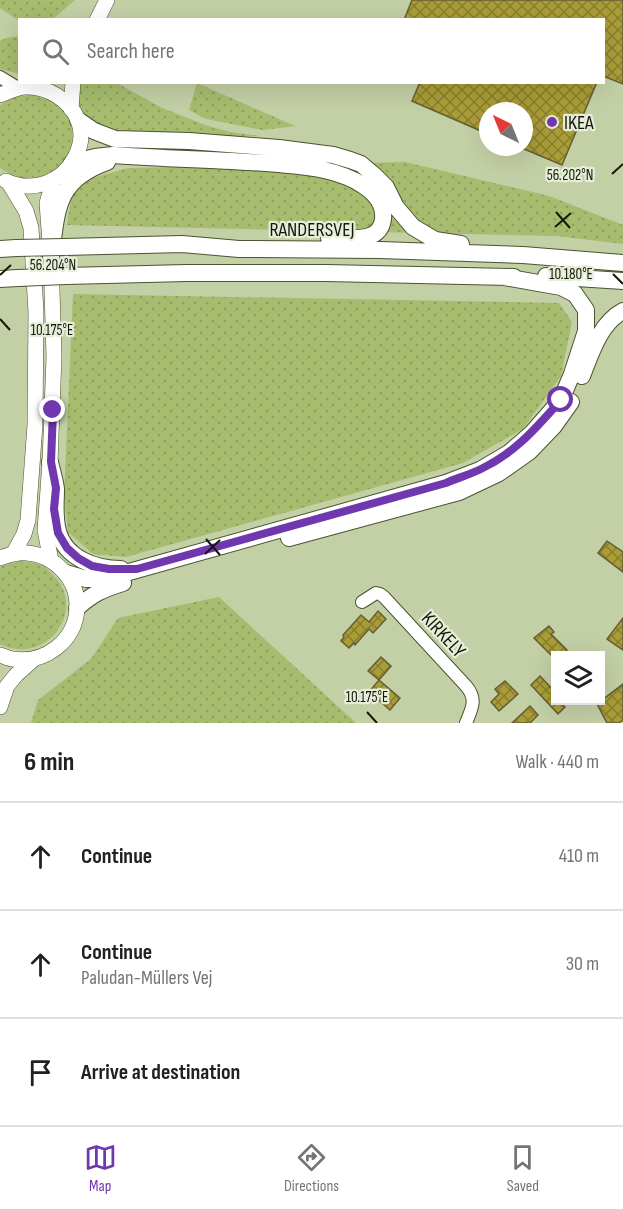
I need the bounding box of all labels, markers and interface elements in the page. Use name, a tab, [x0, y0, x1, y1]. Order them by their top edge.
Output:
search box	[18, 18, 605, 84]
icon: search	[39, 35, 72, 68]
text: Search here	[87, 38, 174, 65]
north arrow	[479, 102, 533, 156]
place label: IKEA	[564, 111, 594, 135]
marker: IKEA	[545, 115, 559, 129]
text: 56.202°N	[547, 166, 593, 185]
street label: RANDERSVEJ	[269, 218, 355, 242]
text: 56.204°N	[30, 256, 76, 275]
text: 10.180°E	[549, 265, 593, 284]
text: 10.175°E	[31, 321, 73, 340]
route start	[547, 386, 573, 412]
route end	[39, 396, 65, 422]
street label: KIRKELY	[416, 607, 471, 663]
map controls	[551, 651, 605, 705]
button: layers	[551, 651, 605, 705]
text: 10.175°E	[346, 688, 388, 707]
text: 6 min	[24, 747, 74, 778]
text: Walk · 440 m	[515, 750, 599, 774]
icon: ahead	[24, 840, 57, 873]
text: Continue	[81, 843, 152, 870]
text: 410 m	[559, 844, 599, 868]
text: Continue	[81, 939, 152, 966]
icon: ahead	[24, 948, 57, 981]
text: 30 m	[566, 952, 599, 976]
text: Paludan-Müllers Vej	[81, 966, 212, 990]
icon: arrive	[24, 1056, 57, 1089]
text: Arrive at destination	[81, 1059, 240, 1086]
tab: Map	[84, 1141, 117, 1196]
tab: Directions	[284, 1141, 339, 1196]
tab: Saved	[506, 1141, 539, 1196]

